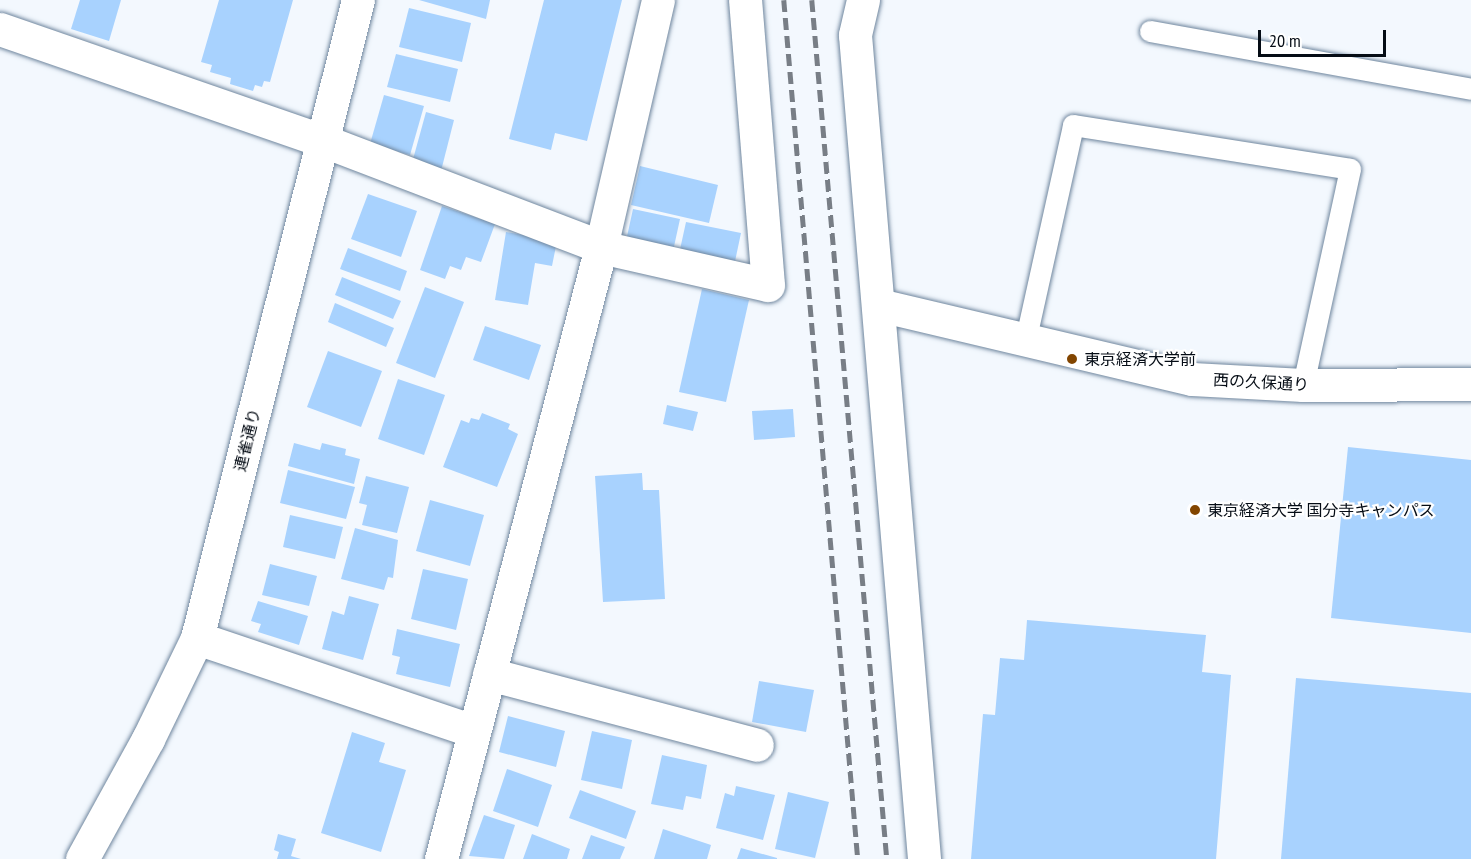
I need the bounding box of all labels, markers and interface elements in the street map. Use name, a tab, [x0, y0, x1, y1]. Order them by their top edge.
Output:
scale bar	[1261, 18, 1388, 56]
text: 20 m	[1269, 29, 1301, 52]
place label: 東京経済大学前	[1084, 349, 1196, 369]
marker: 東京経済大学前	[1065, 352, 1079, 366]
street label: 西の久保通り	[1213, 370, 1309, 394]
street label: 連雀通り	[230, 407, 264, 473]
place label: 東京経済大学 国分寺キャンパス	[1207, 500, 1434, 520]
marker: 東京経済大学 国分寺キャンパス	[1188, 503, 1202, 517]

